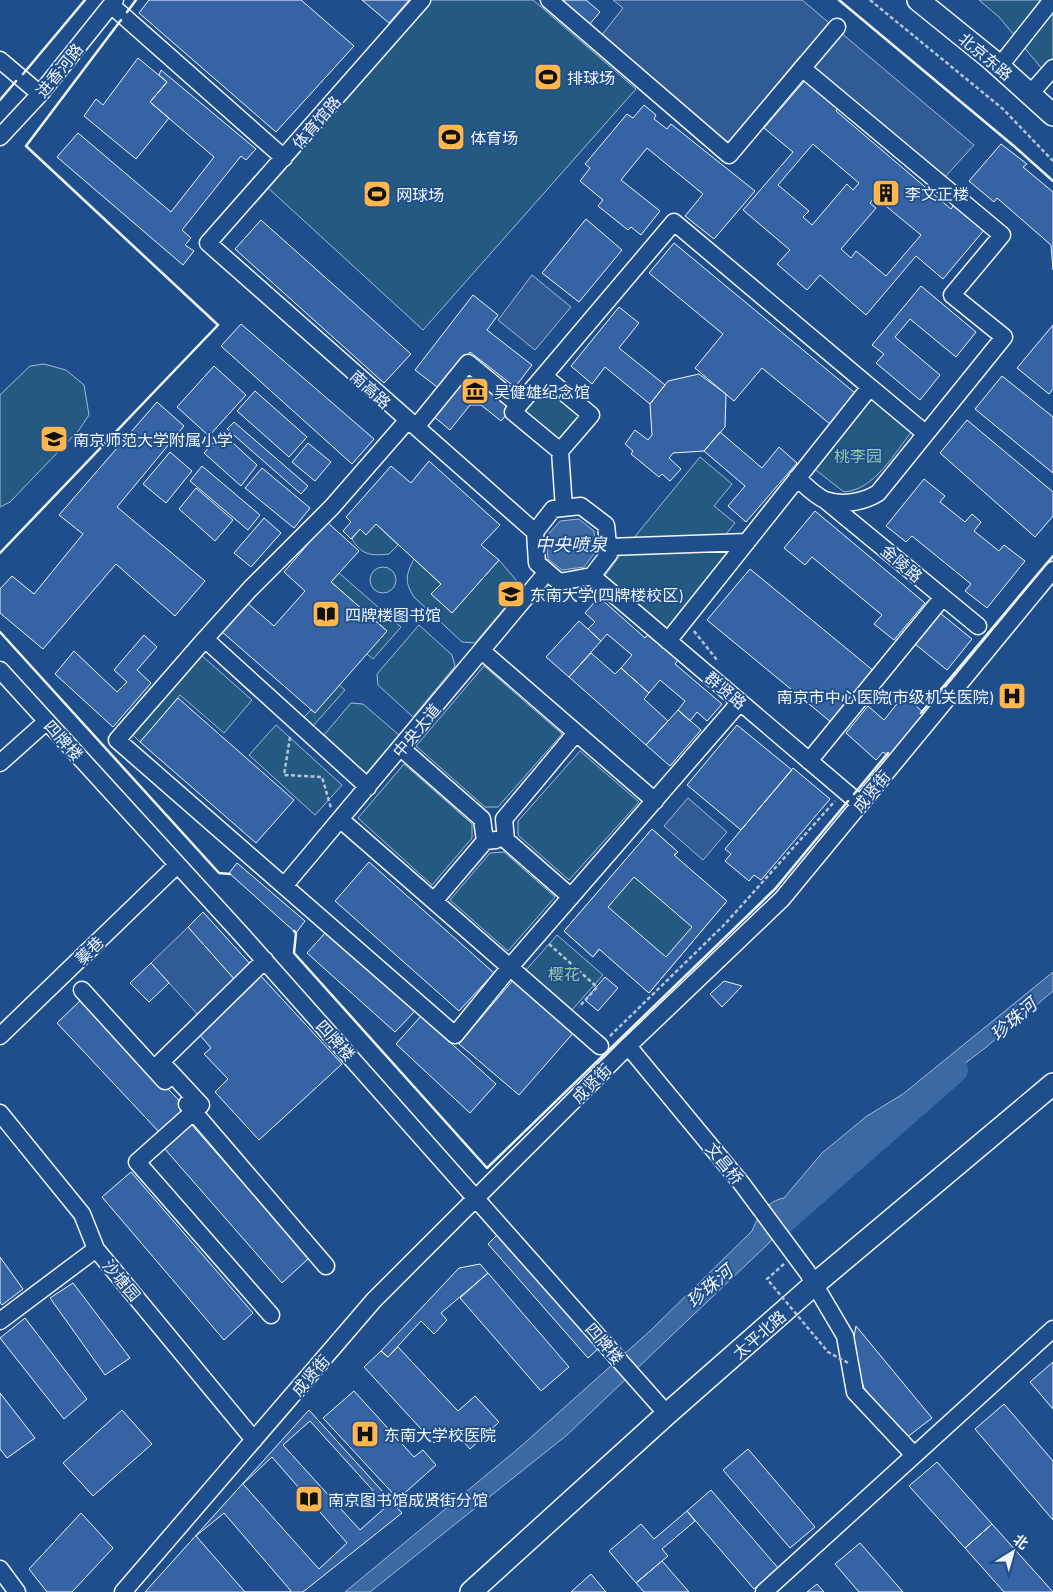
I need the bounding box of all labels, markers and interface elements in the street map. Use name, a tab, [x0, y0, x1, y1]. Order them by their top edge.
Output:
street label: 北京东路	[955, 28, 1017, 84]
street label: 进香河路	[31, 39, 87, 101]
sports icon: 排球场	[533, 62, 563, 92]
place label: 排球场	[567, 68, 615, 87]
street label: 体育馆路	[288, 92, 344, 152]
sports icon: 体育场	[436, 122, 466, 152]
place label: 体育场	[470, 128, 518, 147]
building icon: 李文正楼	[871, 178, 901, 208]
sports icon: 网球场	[362, 179, 392, 209]
place label: 李文正楼	[905, 184, 969, 203]
place label: 网球场	[396, 185, 444, 204]
street label: 南高路	[347, 366, 395, 412]
museum icon: 吴健雄纪念馆	[460, 376, 490, 406]
place label: 吴健雄纪念馆	[494, 382, 590, 401]
school or university icon: 南京师范大学附属小学	[39, 424, 69, 454]
place label: 南京师范大学附属小学	[73, 430, 233, 449]
park label: 桃李园	[834, 446, 882, 465]
water label: 中央喷泉	[535, 533, 608, 555]
street label: 金陵路	[878, 540, 926, 586]
school or university icon: 东南大学(四牌楼校区)	[496, 579, 526, 609]
place label: 东南大学(四牌楼校区)	[530, 585, 683, 604]
library icon: 四牌楼图书馆	[311, 599, 341, 629]
place label: 四牌楼图书馆	[345, 605, 441, 624]
street label: 群贤路	[702, 667, 750, 713]
hospital icon: 南京市中心医院(市级机关医院)	[997, 681, 1027, 711]
place label: 南京市中心医院(市级机关医院)	[777, 687, 994, 706]
street label: 中央大道	[388, 699, 444, 761]
street label: 四牌楼	[41, 716, 87, 764]
street label: 成贤街	[848, 767, 894, 815]
street label: 蓁巷	[71, 932, 107, 968]
park label: 樱花	[548, 964, 580, 983]
water label: 珍珠河	[985, 991, 1043, 1045]
street label: 四牌楼	[313, 1016, 359, 1064]
street label: 成贤街	[567, 1059, 615, 1107]
street label: 文昌桥	[703, 1138, 747, 1188]
street label: 沙塘园	[99, 1256, 145, 1304]
water label: 珍珠河	[681, 1258, 739, 1312]
street label: 太平北路	[729, 1306, 789, 1362]
street label: 四牌楼	[582, 1319, 628, 1367]
street label: 成贤街	[287, 1351, 333, 1399]
hospital icon: 东南大学校医院	[350, 1419, 380, 1449]
place label: 东南大学校医院	[384, 1425, 496, 1444]
library icon: 南京图书馆成贤街分馆	[294, 1484, 324, 1514]
place label: 南京图书馆成贤街分馆	[328, 1490, 488, 1509]
north arrow	[988, 1527, 1038, 1577]
text: 北	[1010, 1530, 1032, 1552]

